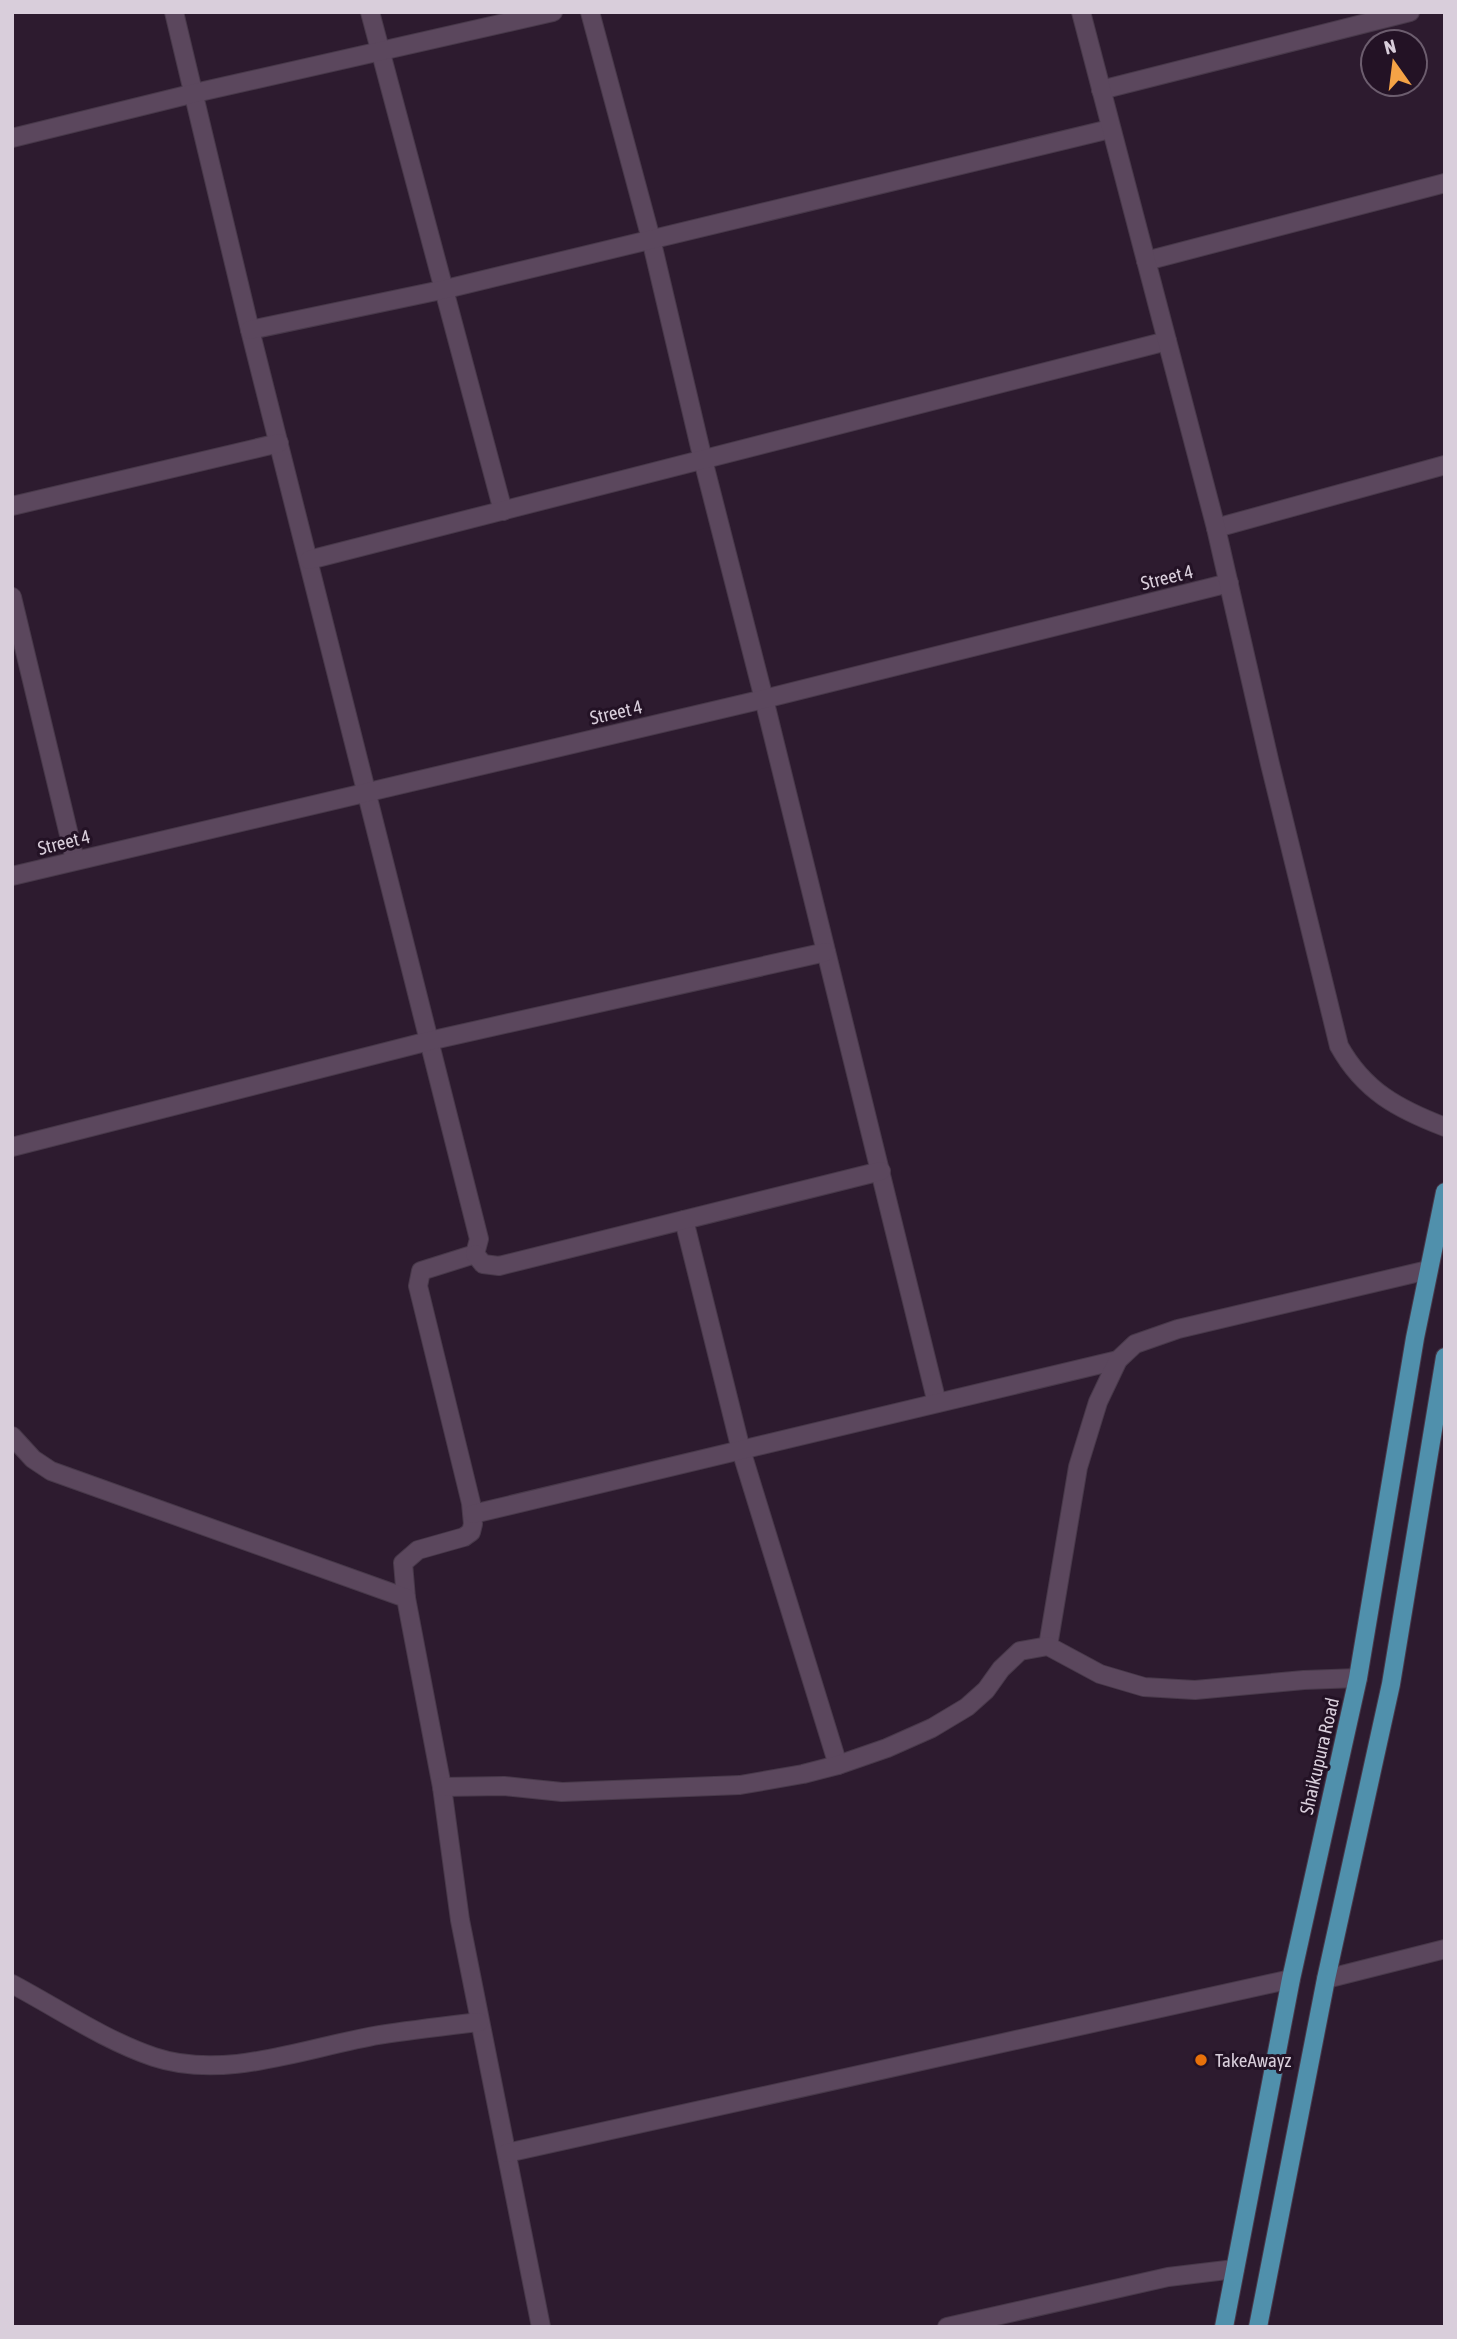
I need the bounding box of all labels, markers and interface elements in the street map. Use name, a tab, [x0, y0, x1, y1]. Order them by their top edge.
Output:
north arrow	[1359, 28, 1429, 98]
text: N	[1382, 34, 1398, 59]
street label: Street 4	[1139, 560, 1196, 594]
street label: Street 4	[588, 695, 644, 729]
street label: Street 4	[36, 825, 93, 859]
street label: Shaikupura Road	[1295, 1696, 1343, 1816]
place label: TakeAwayz	[1215, 2049, 1292, 2071]
marker: TakeAwayz	[1193, 2052, 1209, 2068]

